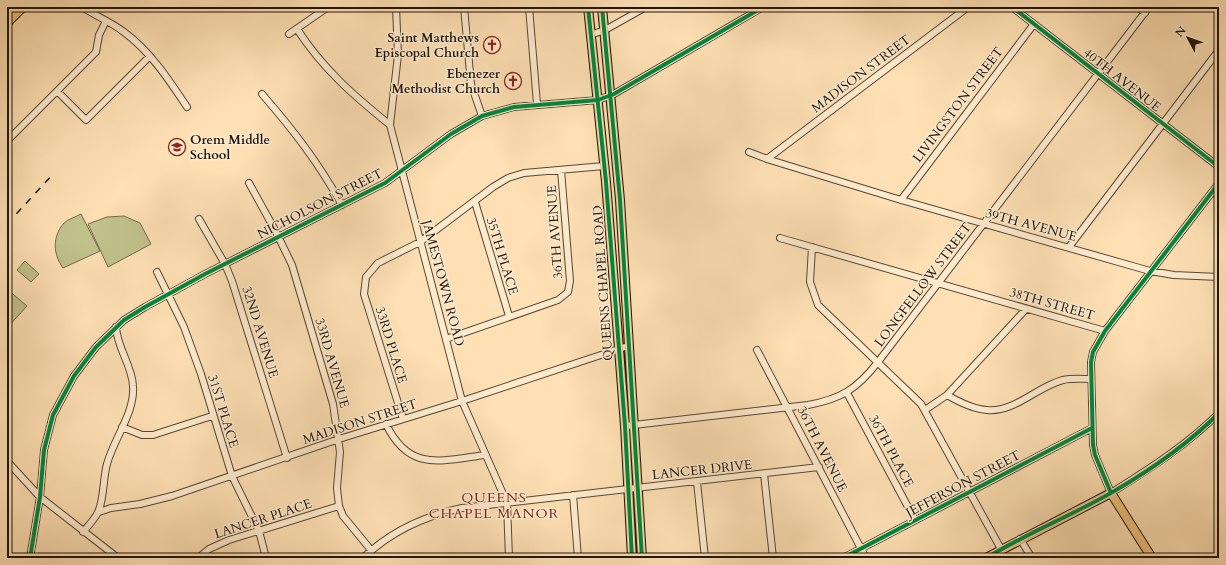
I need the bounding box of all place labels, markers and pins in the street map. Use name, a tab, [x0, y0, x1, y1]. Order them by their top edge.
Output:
place label: Saint Matthews Episcopal Church	[375, 29, 479, 62]
church icon: Saint Matthews Episcopal Church	[482, 35, 502, 55]
place label: Ebenezer Methodist Church	[391, 65, 501, 98]
church icon: Ebenezer Methodist Church	[503, 71, 523, 91]
place label: Orem Middle School	[190, 131, 270, 164]
school or university icon: Orem Middle School	[167, 137, 187, 157]

